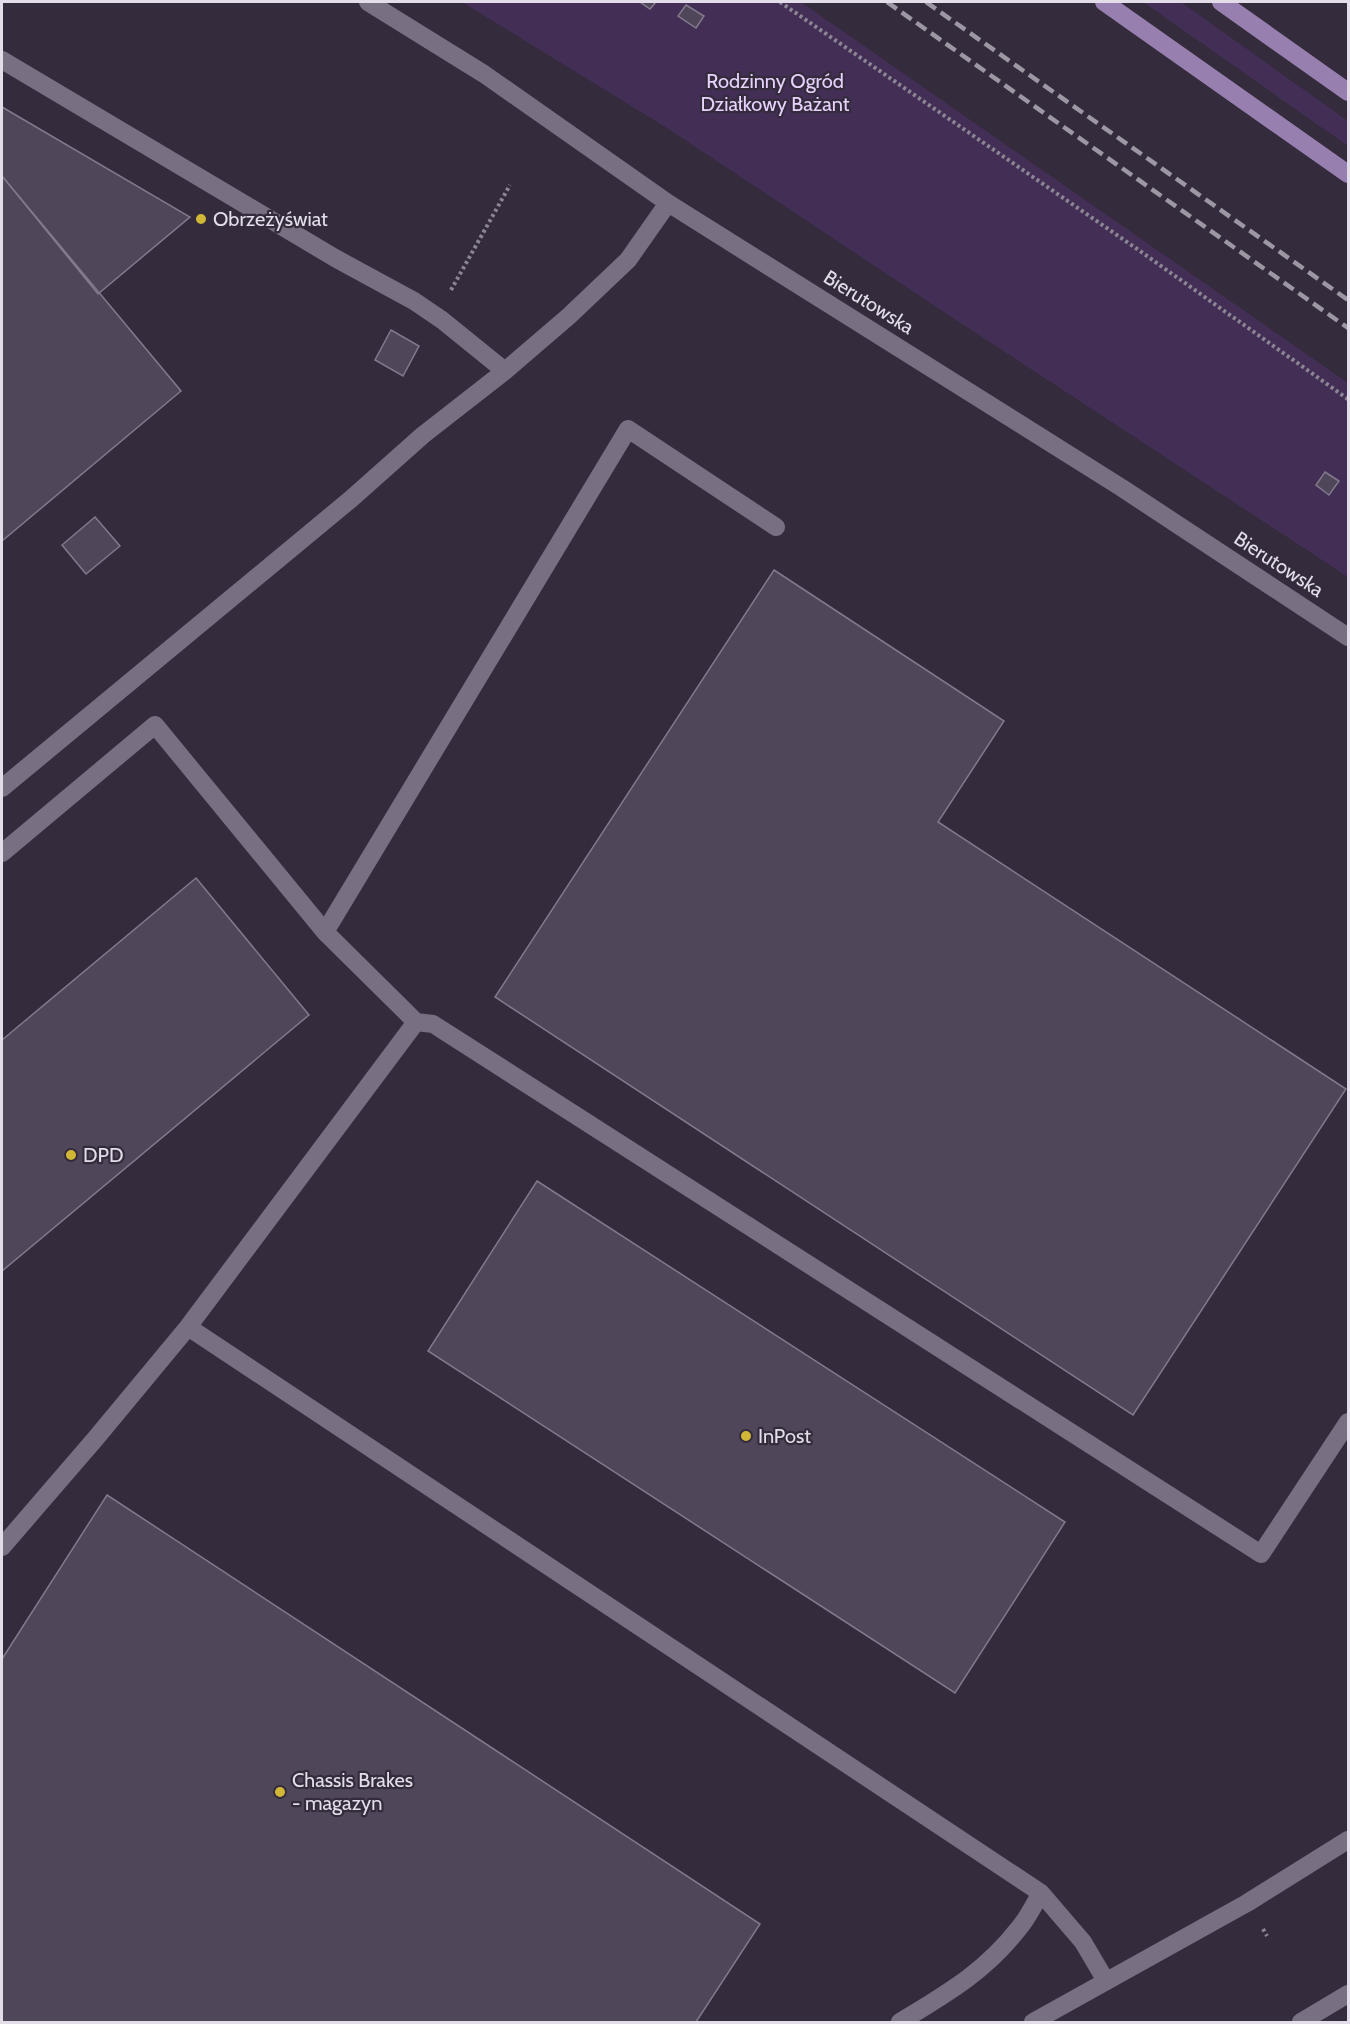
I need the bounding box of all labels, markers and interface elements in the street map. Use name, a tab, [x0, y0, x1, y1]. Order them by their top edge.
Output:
park label: Rodzinny Ogród Działkowy Bażant	[700, 69, 850, 116]
place label: Obrzeżyświat	[213, 207, 328, 231]
marker: Obrzeżyświat	[194, 212, 208, 226]
street label: Bierutowska	[819, 265, 919, 339]
street label: Bierutowska	[1230, 526, 1329, 602]
place label: DPD	[83, 1143, 124, 1167]
marker: DPD	[64, 1148, 78, 1162]
place label: InPost	[758, 1424, 811, 1448]
marker: InPost	[739, 1429, 753, 1443]
place label: Chassis Brakes - magazyn	[292, 1768, 413, 1815]
marker: Chassis Brakes - magazyn	[273, 1785, 287, 1799]

